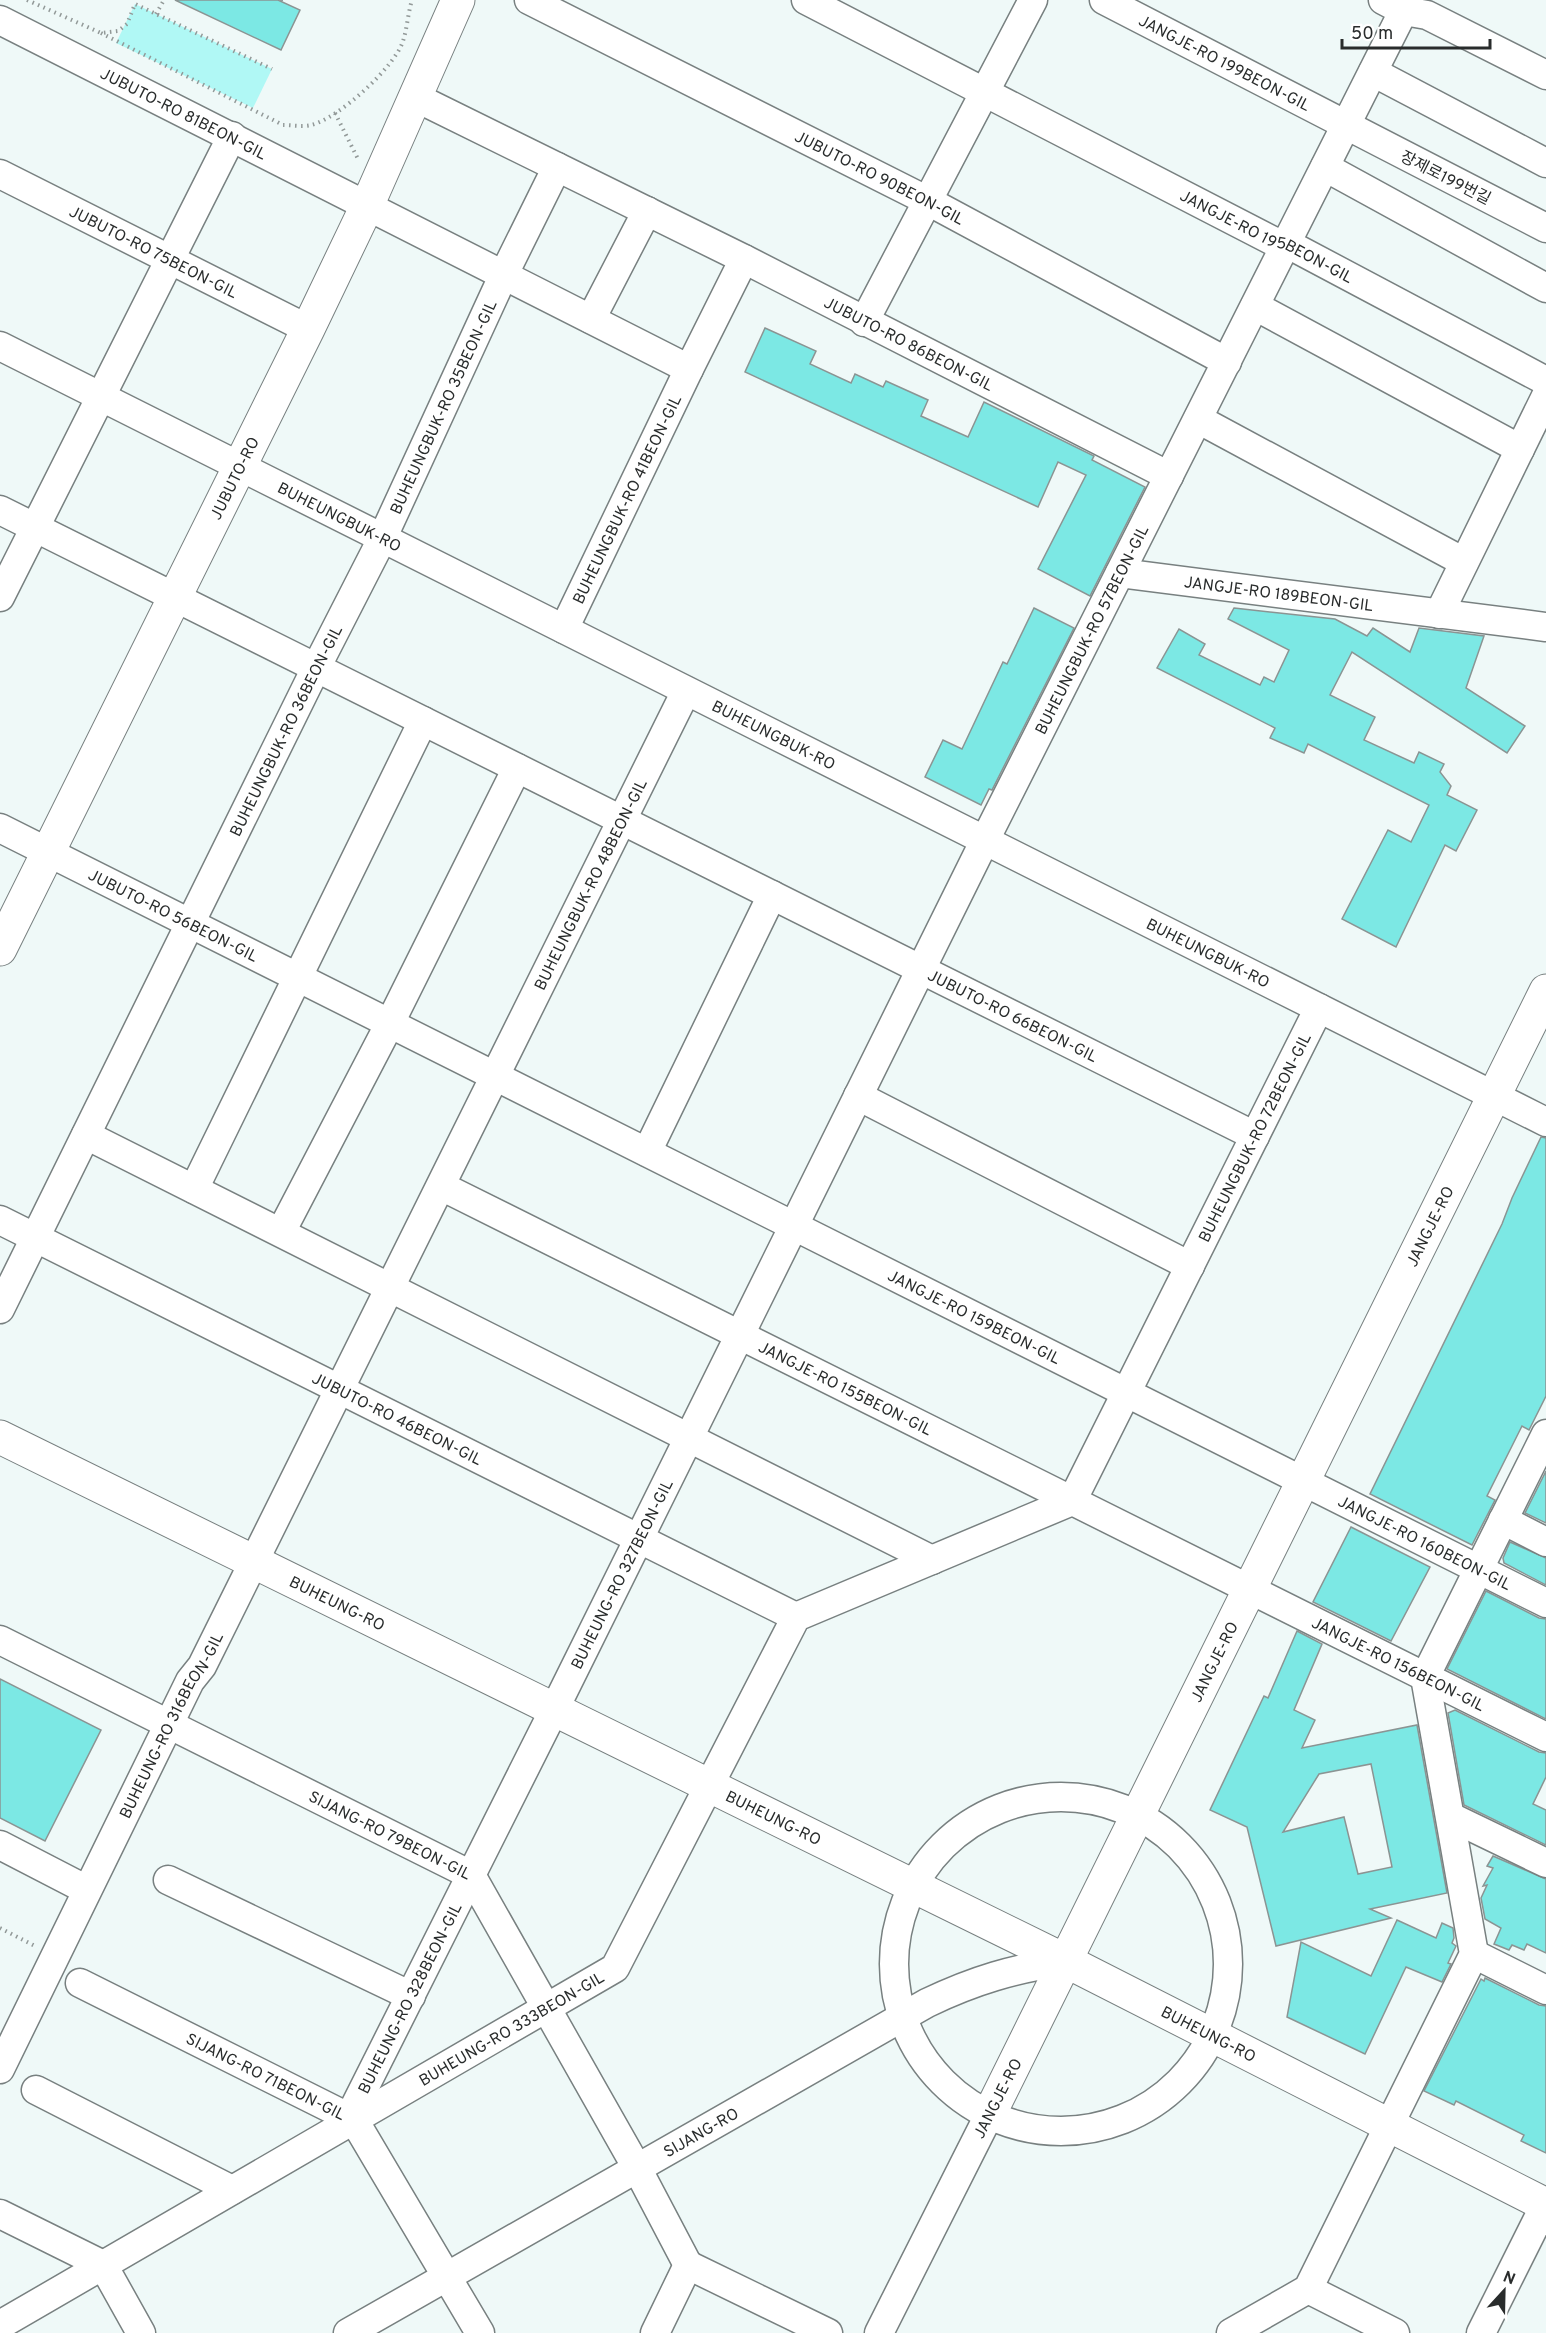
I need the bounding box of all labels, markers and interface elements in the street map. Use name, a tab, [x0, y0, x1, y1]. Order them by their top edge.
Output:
street label: JANGJE-RO 199BEON-GIL	[1135, 12, 1313, 117]
scale bar	[1342, 12, 1490, 50]
text: 50 m	[1351, 23, 1393, 46]
street label: JUBUTO-RO 81BEON-GIL	[96, 64, 269, 165]
street label: JUBUTO-RO 90BEON-GIL	[791, 127, 967, 231]
street label: 장제로199번길	[1397, 147, 1494, 210]
street label: JANGJE-RO 195BEON-GIL	[1176, 187, 1356, 289]
street label: JUBUTO-RO 75BEON-GIL	[65, 202, 240, 304]
street label: JUBUTO-RO 86BEON-GIL	[820, 294, 996, 397]
street label: BUHEUNGBUK-RO 35BEON-GIL	[387, 298, 503, 518]
street label: BUHEUNGBUK-RO 41BEON-GIL	[569, 392, 687, 608]
street label: JUBUTO-RO	[207, 434, 265, 524]
street label: BUHEUNGBUK-RO	[274, 479, 404, 558]
street label: BUHEUNGBUK-RO 57BEON-GIL	[1032, 522, 1154, 738]
street label: JANGJE-RO 189BEON-GIL	[1183, 573, 1374, 617]
street label: BUHEUNGBUK-RO 36BEON-GIL	[227, 623, 348, 840]
street label: BUHEUNGBUK-RO	[708, 697, 838, 776]
street label: BUHEUNGBUK-RO 48BEON-GIL	[531, 776, 653, 994]
street label: JUBUTO-RO 56BEON-GIL	[84, 866, 261, 968]
street label: BUHEUNGBUK-RO	[1142, 915, 1273, 994]
street label: JUBUTO-RO 66BEON-GIL	[924, 966, 1100, 1068]
street label: BUHEUNGBUK-RO 72BEON-GIL	[1195, 1031, 1317, 1246]
street label: JANGJE-RO	[1403, 1183, 1460, 1271]
street label: JANGJE-RO 159BEON-GIL	[884, 1267, 1063, 1370]
street label: JANGJE-RO 155BEON-GIL	[755, 1338, 935, 1441]
street label: JUBUTO-RO 46BEON-GIL	[308, 1369, 485, 1471]
street label: BUHEUNG-RO 327BEON-GIL	[568, 1477, 679, 1673]
street label: JANGJE-RO 160BEON-GIL	[1334, 1492, 1514, 1596]
street label: BUHEUNG-RO	[285, 1573, 388, 1637]
street label: JANGJE-RO 156BEON-GIL	[1308, 1614, 1488, 1717]
street label: JANGJE-RO	[1187, 1619, 1244, 1706]
street label: BUHEUNG-RO 316BEON-GIL	[116, 1630, 229, 1822]
street label: BUHEUNG-RO	[722, 1787, 824, 1851]
street label: SIJANG-RO 79BEON-GIL	[305, 1788, 474, 1885]
street label: BUHEUNG-RO 328BEON-GIL	[355, 1900, 467, 2098]
street label: BUHEUNG-RO 333BEON-GIL	[416, 1968, 608, 2092]
street label: BUHEUNG-RO	[1157, 2003, 1259, 2068]
street label: SIJANG-RO 71BEON-GIL	[182, 2030, 348, 2126]
street label: JANGJE-RO	[970, 2055, 1028, 2142]
street label: SIJANG-RO	[660, 2104, 743, 2163]
north arrow	[1474, 2261, 1534, 2321]
text: N	[1500, 2268, 1518, 2290]

